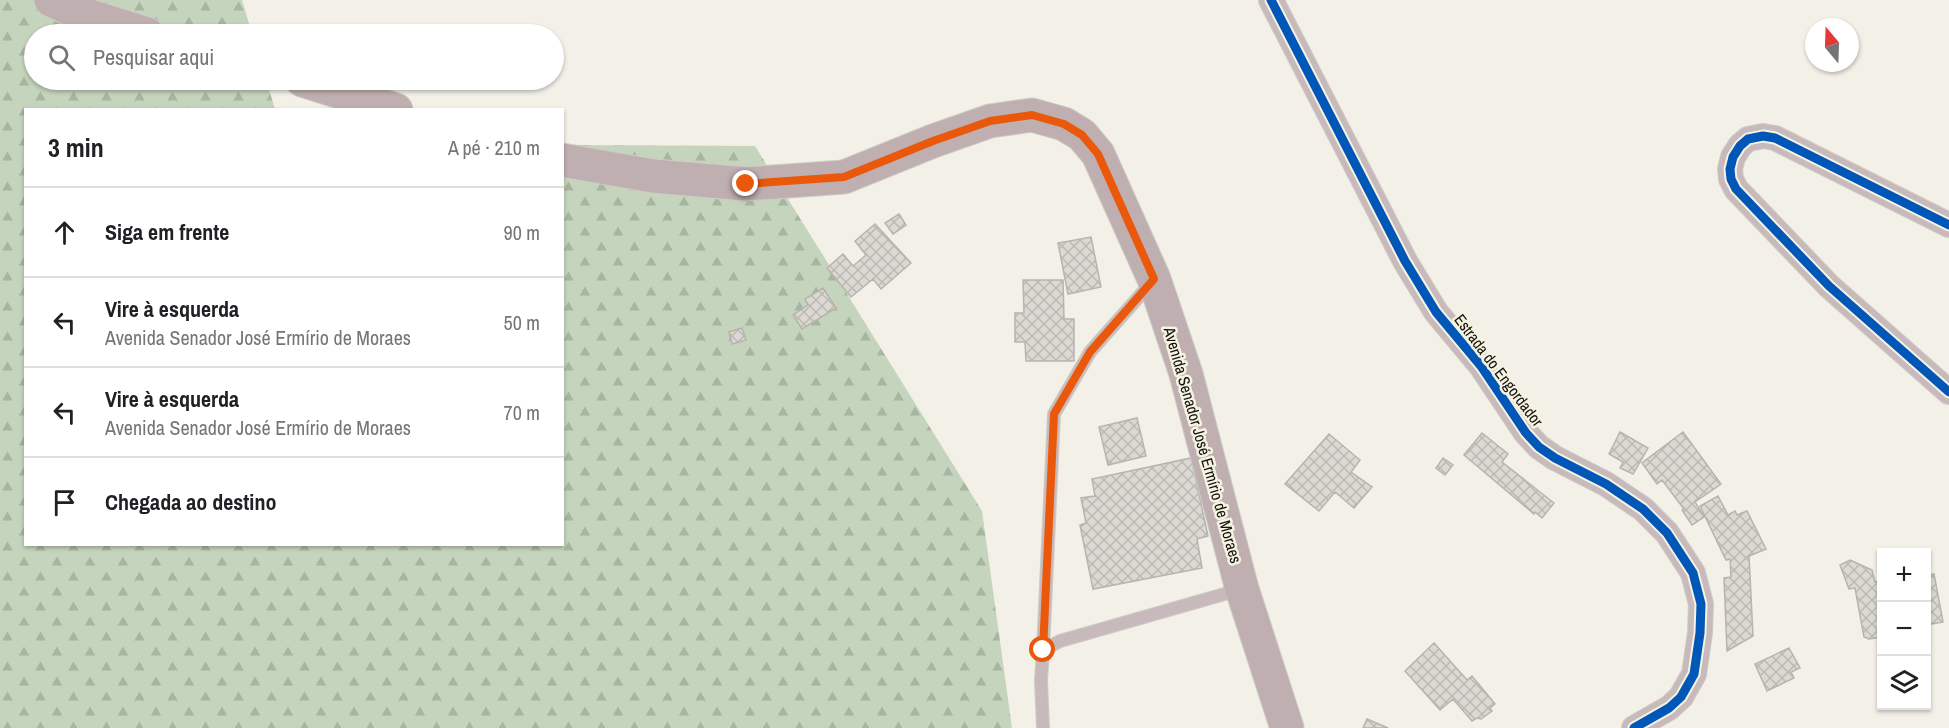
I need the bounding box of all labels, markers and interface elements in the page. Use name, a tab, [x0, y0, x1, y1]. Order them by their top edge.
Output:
north arrow	[1805, 18, 1859, 72]
search box	[24, 24, 564, 90]
icon: search	[45, 41, 78, 74]
text: Pesquisar aqui	[93, 42, 214, 72]
text: 3 min	[48, 130, 104, 165]
text: A pé · 210 m	[448, 134, 540, 161]
route end	[732, 170, 758, 196]
icon: ahead	[48, 216, 81, 249]
text: Siga em frente	[105, 217, 229, 247]
text: 90 m	[504, 219, 540, 246]
text: Vire à esquerda	[105, 294, 239, 324]
icon: left	[48, 306, 81, 339]
text: 50 m	[504, 309, 540, 336]
street label: Estrada do Engordador	[1449, 309, 1549, 431]
street label: Avenida Senador José Ermírio de Moraes	[1158, 323, 1247, 566]
text: Avenida Senador José Ermírio de Moraes	[105, 324, 411, 351]
text: Vire à esquerda	[105, 384, 239, 414]
icon: left	[48, 396, 81, 429]
text: 70 m	[504, 399, 540, 426]
text: Avenida Senador José Ermírio de Moraes	[105, 414, 411, 441]
icon: arrive	[48, 486, 81, 519]
text: Chegada ao destino	[105, 487, 276, 517]
map controls	[1877, 548, 1931, 710]
button: +	[1877, 548, 1931, 602]
button: −	[1877, 602, 1931, 656]
route start	[1029, 636, 1055, 662]
button: layers	[1877, 656, 1931, 710]

